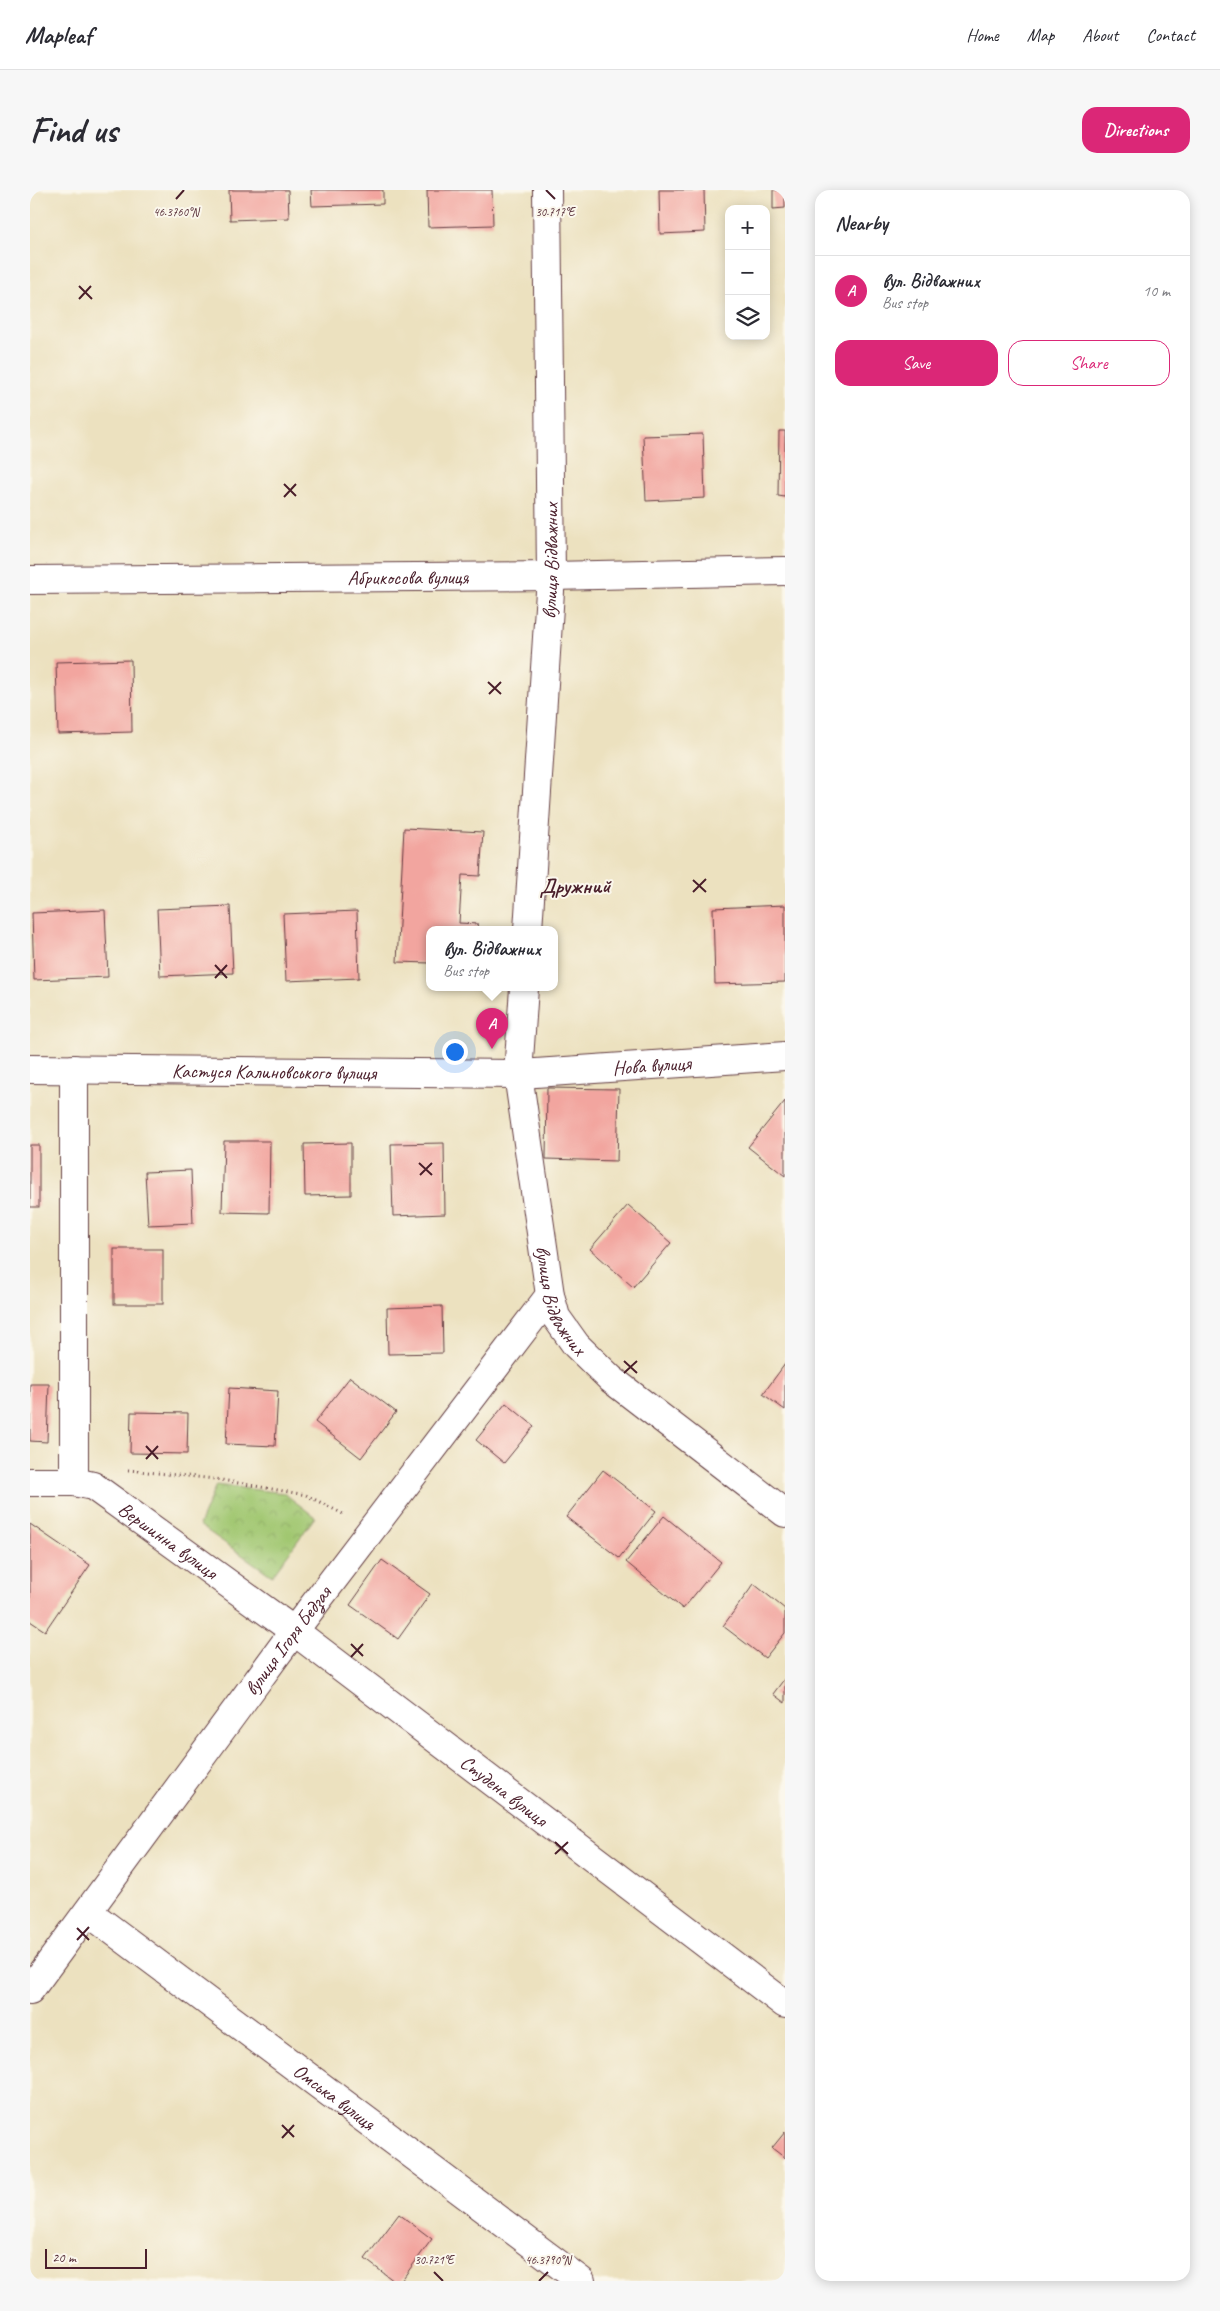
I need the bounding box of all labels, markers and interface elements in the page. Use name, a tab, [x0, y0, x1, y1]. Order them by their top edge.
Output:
text: Mapleaf	[25, 20, 92, 50]
text: Home	[966, 24, 999, 46]
text: Map	[1027, 24, 1054, 46]
text: About	[1082, 24, 1118, 46]
text: Contact	[1146, 24, 1195, 46]
button: Directions	[1082, 107, 1190, 153]
text: Find us	[30, 108, 117, 153]
text: 46.3760°N	[153, 204, 200, 220]
text: 30.717°E	[535, 204, 576, 220]
map controls	[725, 205, 770, 340]
button: +	[725, 205, 770, 250]
text: Nearby	[835, 210, 888, 236]
button: −	[725, 250, 770, 295]
text: вул. Відважних	[882, 269, 980, 293]
text: A	[847, 281, 855, 301]
text: 10 m	[1143, 281, 1170, 301]
text: Bus stop	[882, 293, 928, 313]
button: layers	[725, 295, 770, 340]
button: Save	[835, 340, 998, 386]
button: Share	[1008, 340, 1170, 386]
street label: вулиця Відважних	[536, 500, 564, 620]
street label: Абрикосова вулиця	[347, 564, 469, 590]
district label: Дружний	[540, 873, 613, 899]
popup	[426, 926, 558, 991]
text: вул. Відважних	[443, 937, 541, 961]
text: Bus stop	[443, 961, 489, 981]
pin: A	[476, 1008, 508, 1049]
your location	[442, 1039, 468, 1065]
street label: Нова вулиця	[612, 1050, 693, 1080]
street label: Кастуся Калиновського вулиця	[172, 1058, 378, 1085]
street label: вулиця Відважних	[531, 1244, 593, 1362]
street label: Вершинна вулиця	[114, 1496, 224, 1586]
street label: вулиця Ігоря Бедзая	[239, 1580, 337, 1700]
street label: Студена вулиця	[455, 1749, 554, 1833]
street label: Омська вулиця	[289, 2058, 381, 2136]
scale bar	[45, 2246, 148, 2269]
text: 20 m	[52, 2249, 76, 2266]
text: 30.721°E	[414, 2252, 455, 2268]
text: 46.3790°N	[525, 2252, 572, 2268]

